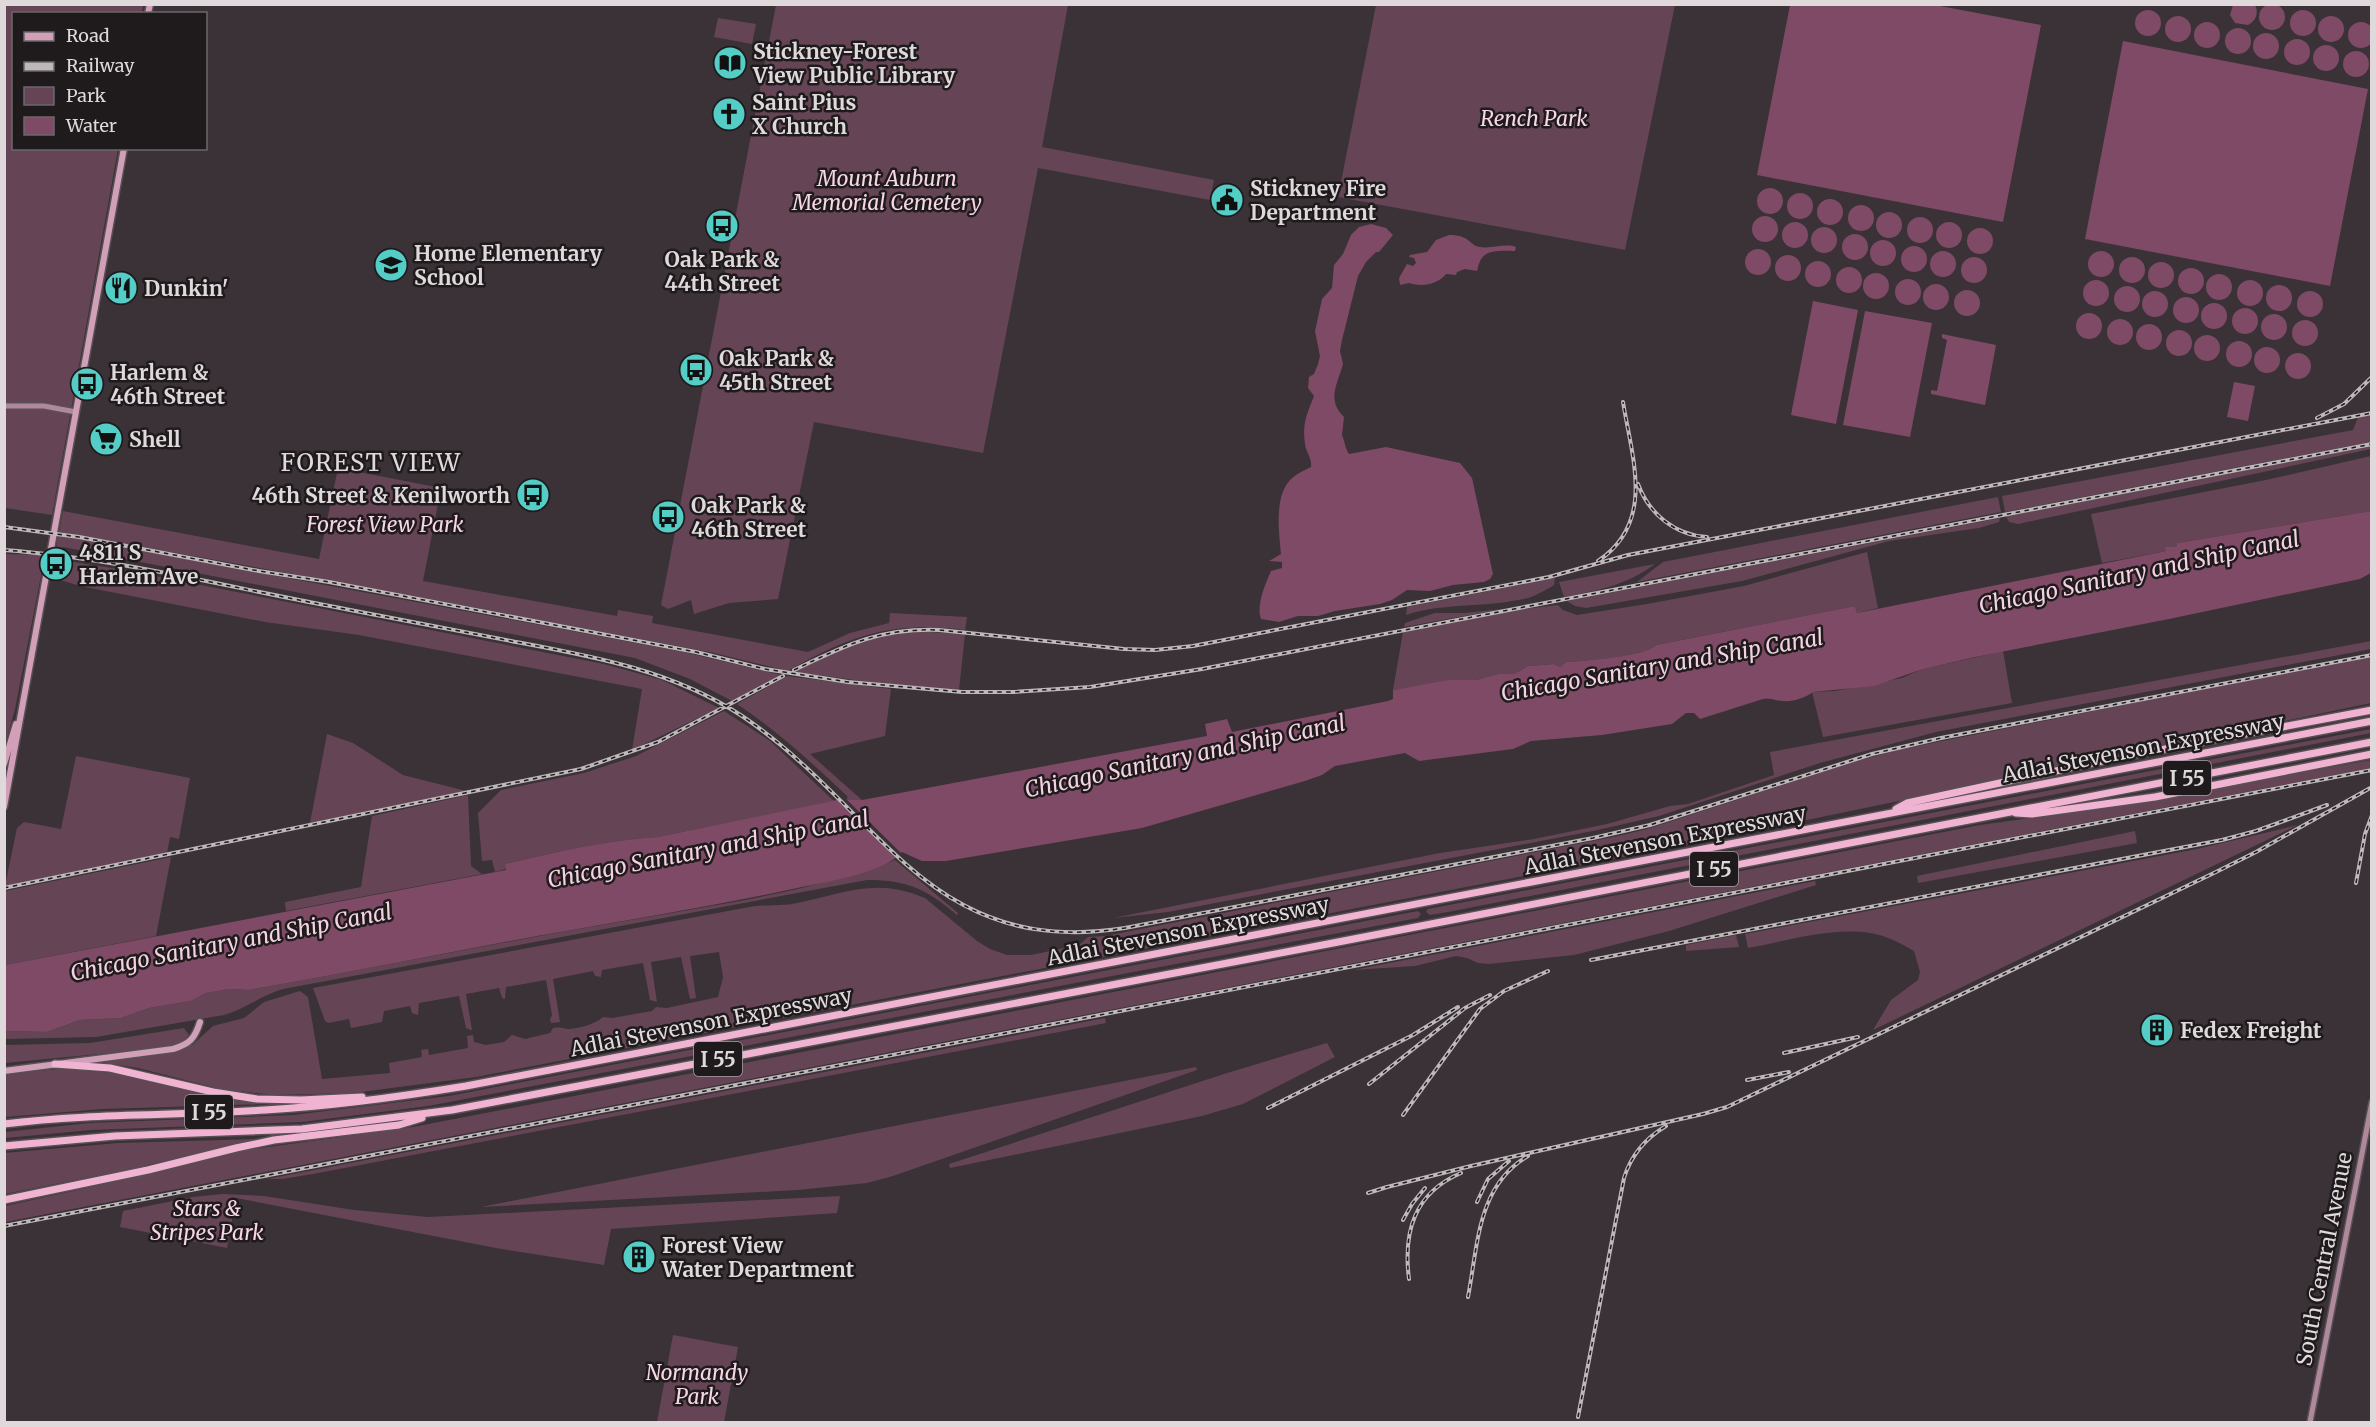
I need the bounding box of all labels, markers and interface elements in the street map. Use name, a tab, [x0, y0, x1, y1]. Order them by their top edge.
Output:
legend	[12, 12, 207, 150]
text: Road	[66, 24, 110, 47]
place label: Stickney-Forest View Public Library	[752, 38, 956, 89]
library icon: Stickney-Forest View Public Library	[712, 45, 748, 81]
text: Railway	[66, 54, 135, 77]
text: Park	[66, 84, 107, 107]
place label: Saint Pius X Church	[752, 89, 857, 140]
church icon: Saint Pius X Church	[711, 96, 747, 132]
park label: Rench Park	[1480, 105, 1588, 132]
text: Water	[65, 114, 117, 137]
park label: Mount Auburn Memorial Cemetery	[791, 165, 982, 216]
place label: Stickney Fire Department	[1250, 175, 1386, 226]
public building icon: Stickney Fire Department	[1209, 182, 1245, 218]
bus stop icon: Oak Park & 44th Street	[704, 208, 740, 244]
place label: Home Elementary School	[414, 240, 603, 291]
place label: Oak Park & 44th Street	[664, 246, 780, 297]
school or university icon: Home Elementary School	[373, 247, 409, 283]
restaurant icon: Dunkin'	[103, 270, 139, 306]
place label: Dunkin'	[144, 275, 228, 302]
place label: Oak Park & 45th Street	[719, 345, 834, 396]
bus stop icon: Oak Park & 45th Street	[678, 352, 714, 388]
place label: Harlem & 46th Street	[110, 359, 226, 410]
bus stop icon: Harlem & 46th Street	[69, 366, 105, 402]
supermarket icon: Shell	[88, 421, 124, 457]
place label: Shell	[129, 426, 181, 453]
district label: FOREST VIEW	[281, 447, 461, 478]
bus stop icon: 46th Street & Kenilworth	[515, 477, 551, 513]
place label: 46th Street & Kenilworth	[252, 482, 510, 509]
place label: Oak Park & 46th Street	[691, 492, 807, 543]
bus stop icon: Oak Park & 46th Street	[650, 499, 686, 535]
park label: Forest View Park	[305, 511, 464, 538]
water label: Chicago Sanitary and Ship Canal	[1976, 524, 2302, 620]
place label: 4811 S Harlem Ave	[79, 539, 198, 590]
bus stop icon: 4811 S Harlem Ave	[38, 546, 74, 582]
water label: Chicago Sanitary and Ship Canal	[1498, 623, 1826, 707]
street label: Adlai Stevenson Expressway	[1999, 707, 2287, 789]
water label: Chicago Sanitary and Ship Canal	[1022, 708, 1348, 804]
road number: I 55	[2163, 761, 2211, 795]
street label: Adlai Stevenson Expressway	[1521, 799, 1809, 881]
water label: Chicago Sanitary and Ship Canal	[545, 804, 871, 894]
road number: I 55	[1690, 852, 1738, 886]
street label: Adlai Stevenson Expressway	[1044, 890, 1332, 972]
water label: Chicago Sanitary and Ship Canal	[68, 897, 394, 987]
street label: Adlai Stevenson Expressway	[567, 981, 855, 1063]
building icon: Fedex Freight	[2139, 1012, 2175, 1048]
place label: Fedex Freight	[2180, 1017, 2322, 1044]
road number: I 55	[694, 1042, 742, 1076]
road number: I 55	[185, 1095, 233, 1129]
street label: South Central Avenue	[2290, 1150, 2358, 1368]
park label: Stars & Stripes Park	[150, 1195, 264, 1246]
place label: Forest View Water Department	[661, 1232, 855, 1283]
building icon: Forest View Water Department	[621, 1239, 657, 1275]
park label: Normandy Park	[646, 1359, 748, 1410]

